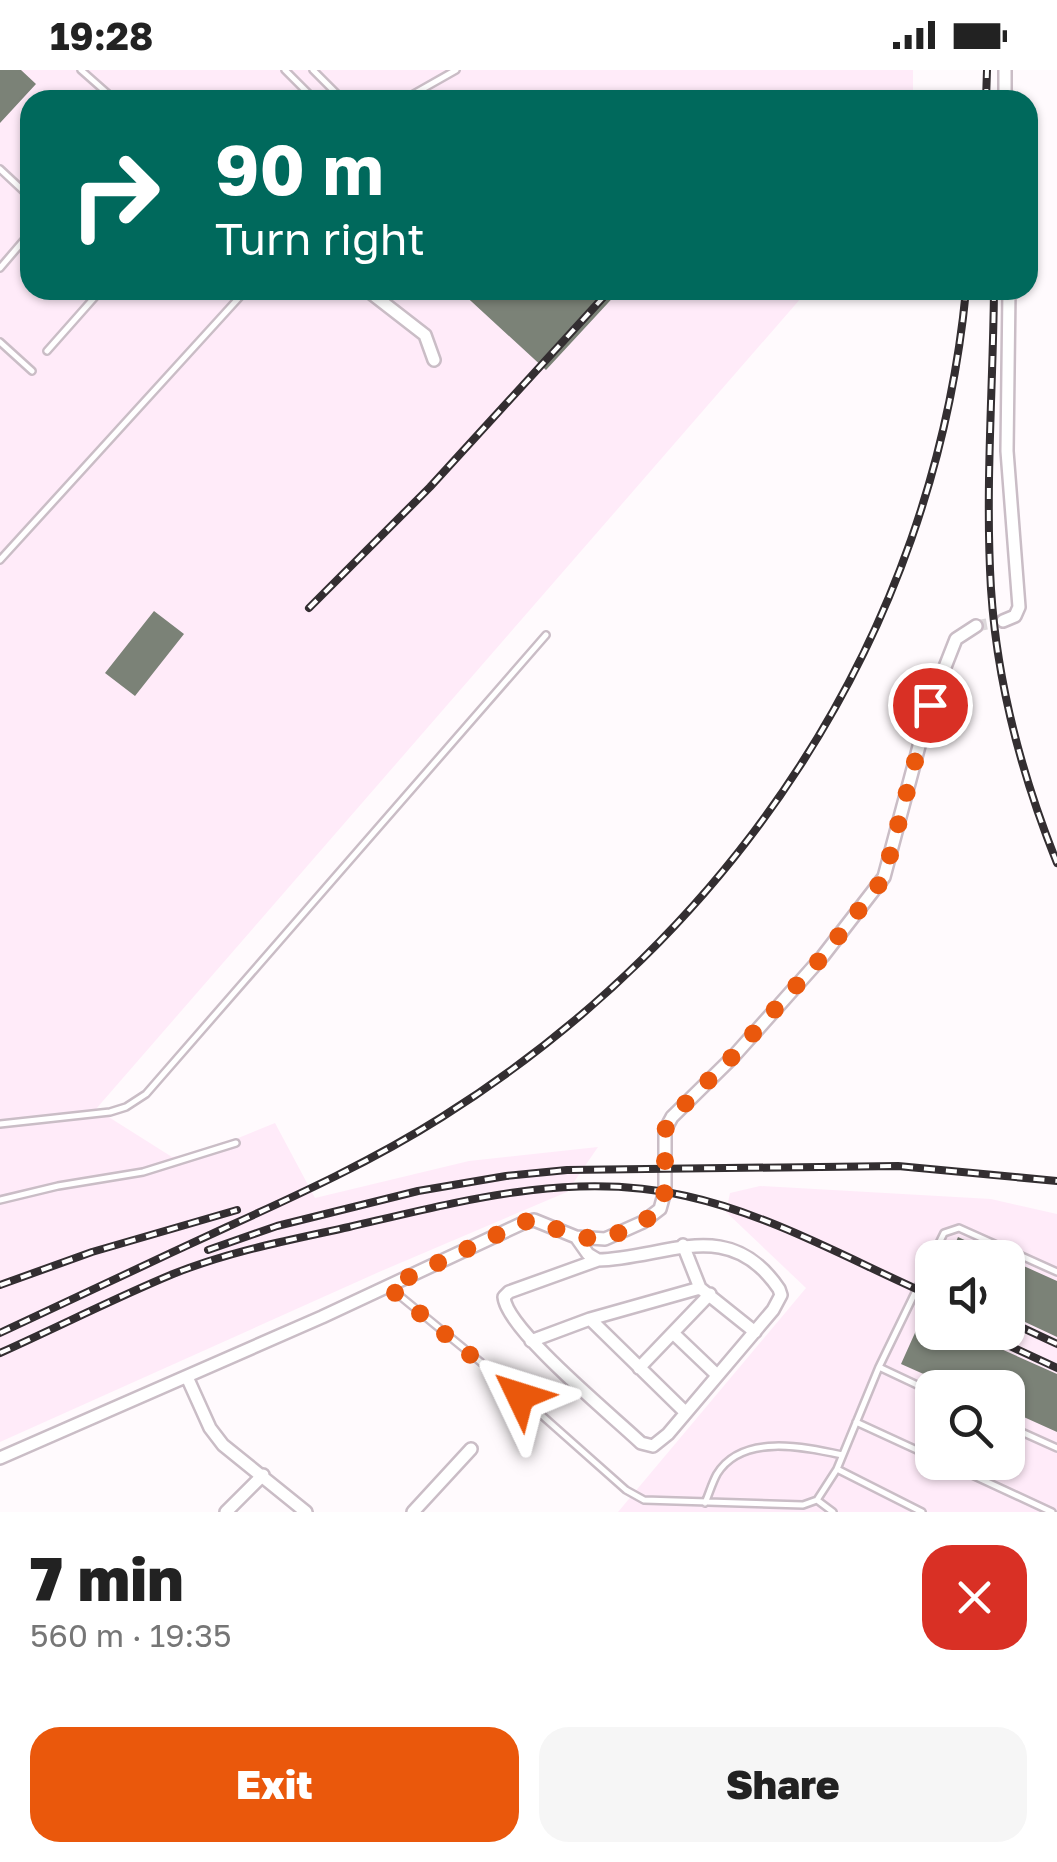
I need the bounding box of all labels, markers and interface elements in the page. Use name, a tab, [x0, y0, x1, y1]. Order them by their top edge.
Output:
text: 19:28	[50, 13, 153, 58]
text: 90 m	[215, 126, 384, 210]
icon: right	[50, 130, 180, 260]
text: Turn right	[215, 211, 425, 265]
pin	[888, 663, 973, 748]
icon: arrive	[903, 678, 958, 733]
map controls	[915, 1240, 1025, 1480]
button: sound	[915, 1240, 1025, 1350]
position arrow	[468, 1344, 572, 1448]
button: search	[915, 1370, 1025, 1480]
text: 7 min	[30, 1542, 184, 1614]
button: close	[922, 1545, 1027, 1650]
text: 560 m · 19:35	[30, 1616, 231, 1654]
button: Exit	[30, 1727, 519, 1842]
button: Share	[539, 1727, 1027, 1842]

